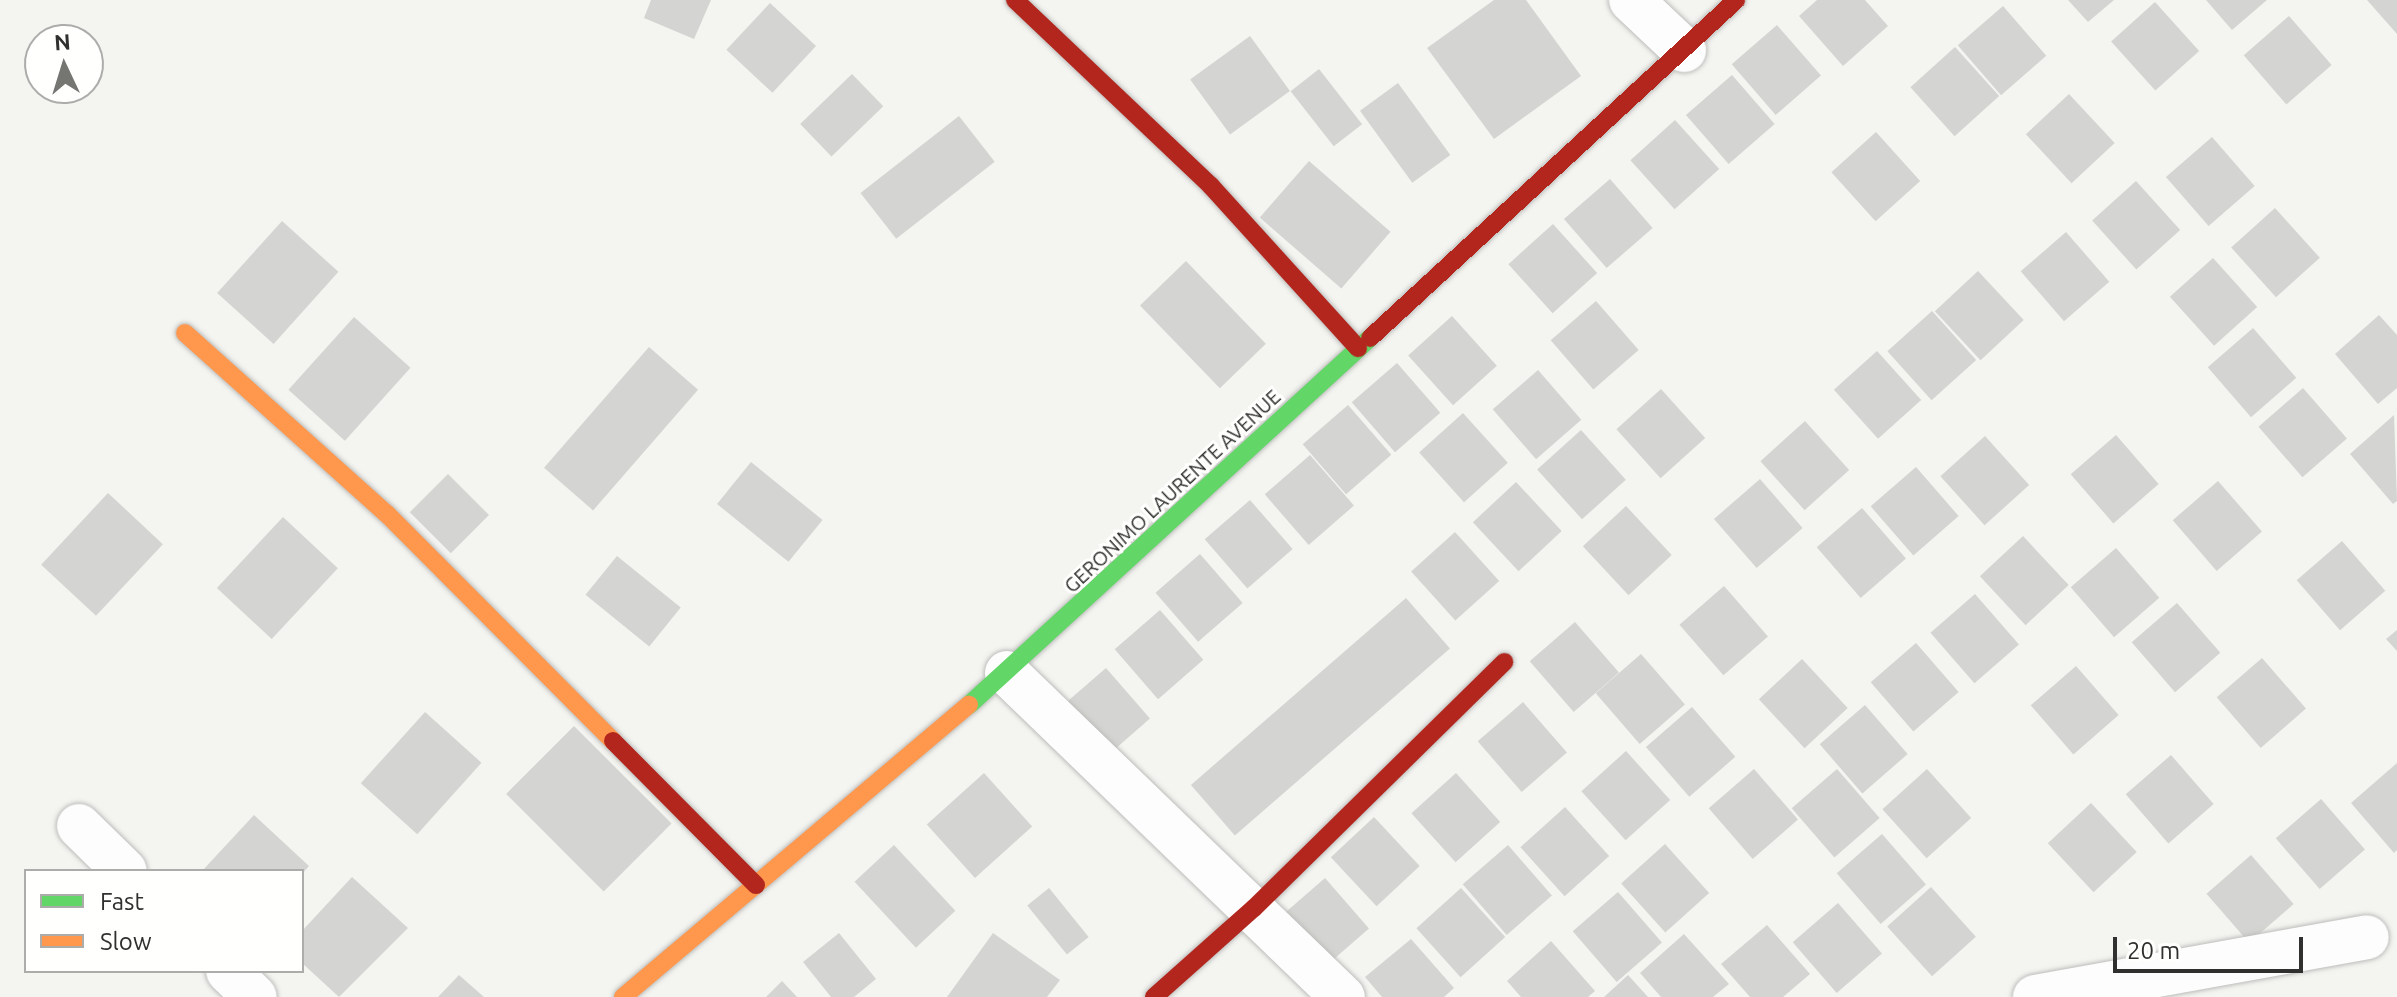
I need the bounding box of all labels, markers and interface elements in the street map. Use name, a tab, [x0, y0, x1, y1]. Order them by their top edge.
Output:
north arrow	[24, 24, 104, 104]
text: N	[53, 29, 71, 55]
street label: GERONIMO LAURENTE AVENUE	[1059, 384, 1285, 598]
legend	[24, 869, 304, 973]
text: Fast	[100, 888, 144, 915]
scale bar	[2117, 921, 2307, 971]
text: Slow	[100, 928, 152, 955]
text: 20 m	[2127, 937, 2180, 964]

